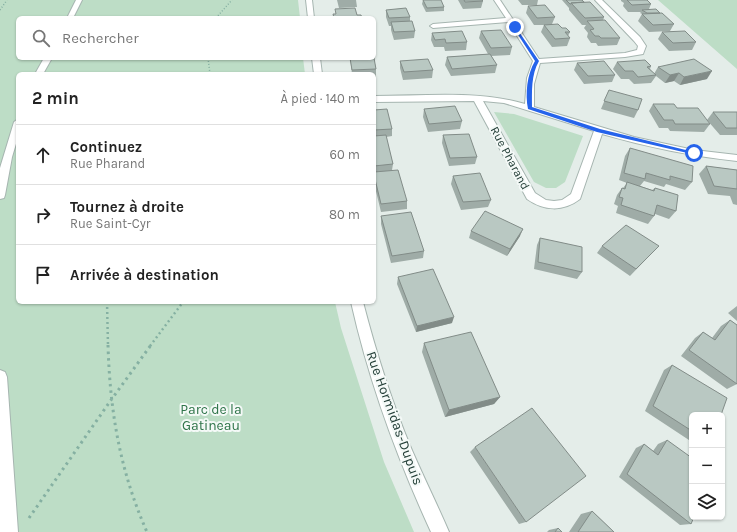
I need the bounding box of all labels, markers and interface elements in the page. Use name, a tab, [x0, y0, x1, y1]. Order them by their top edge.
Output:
search box	[16, 16, 376, 60]
route end	[506, 18, 524, 36]
icon: search	[30, 27, 52, 49]
text: Rechercher	[62, 29, 139, 47]
text: 2 min	[32, 88, 79, 108]
text: À pied · 140 m	[281, 91, 360, 106]
street label: Rue Pharand	[488, 124, 532, 192]
text: Continuez	[70, 138, 142, 156]
icon: ahead	[32, 144, 54, 166]
route start	[685, 144, 703, 162]
text: 60 m	[330, 147, 360, 162]
text: Rue Pharand	[70, 156, 145, 171]
text: Tournez à droite	[70, 198, 184, 216]
icon: right	[32, 204, 54, 226]
text: 80 m	[329, 207, 360, 222]
text: Rue Saint-Cyr	[70, 216, 150, 231]
icon: arrive	[32, 264, 54, 286]
text: Arrivée à destination	[70, 266, 219, 284]
street label: Rue Hormidas-Dupuis	[362, 349, 427, 487]
park label: Parc de la Gatineau	[180, 401, 242, 434]
map controls	[689, 412, 725, 520]
button: +	[689, 412, 725, 448]
button: −	[689, 448, 725, 484]
button: layers	[689, 484, 725, 520]

